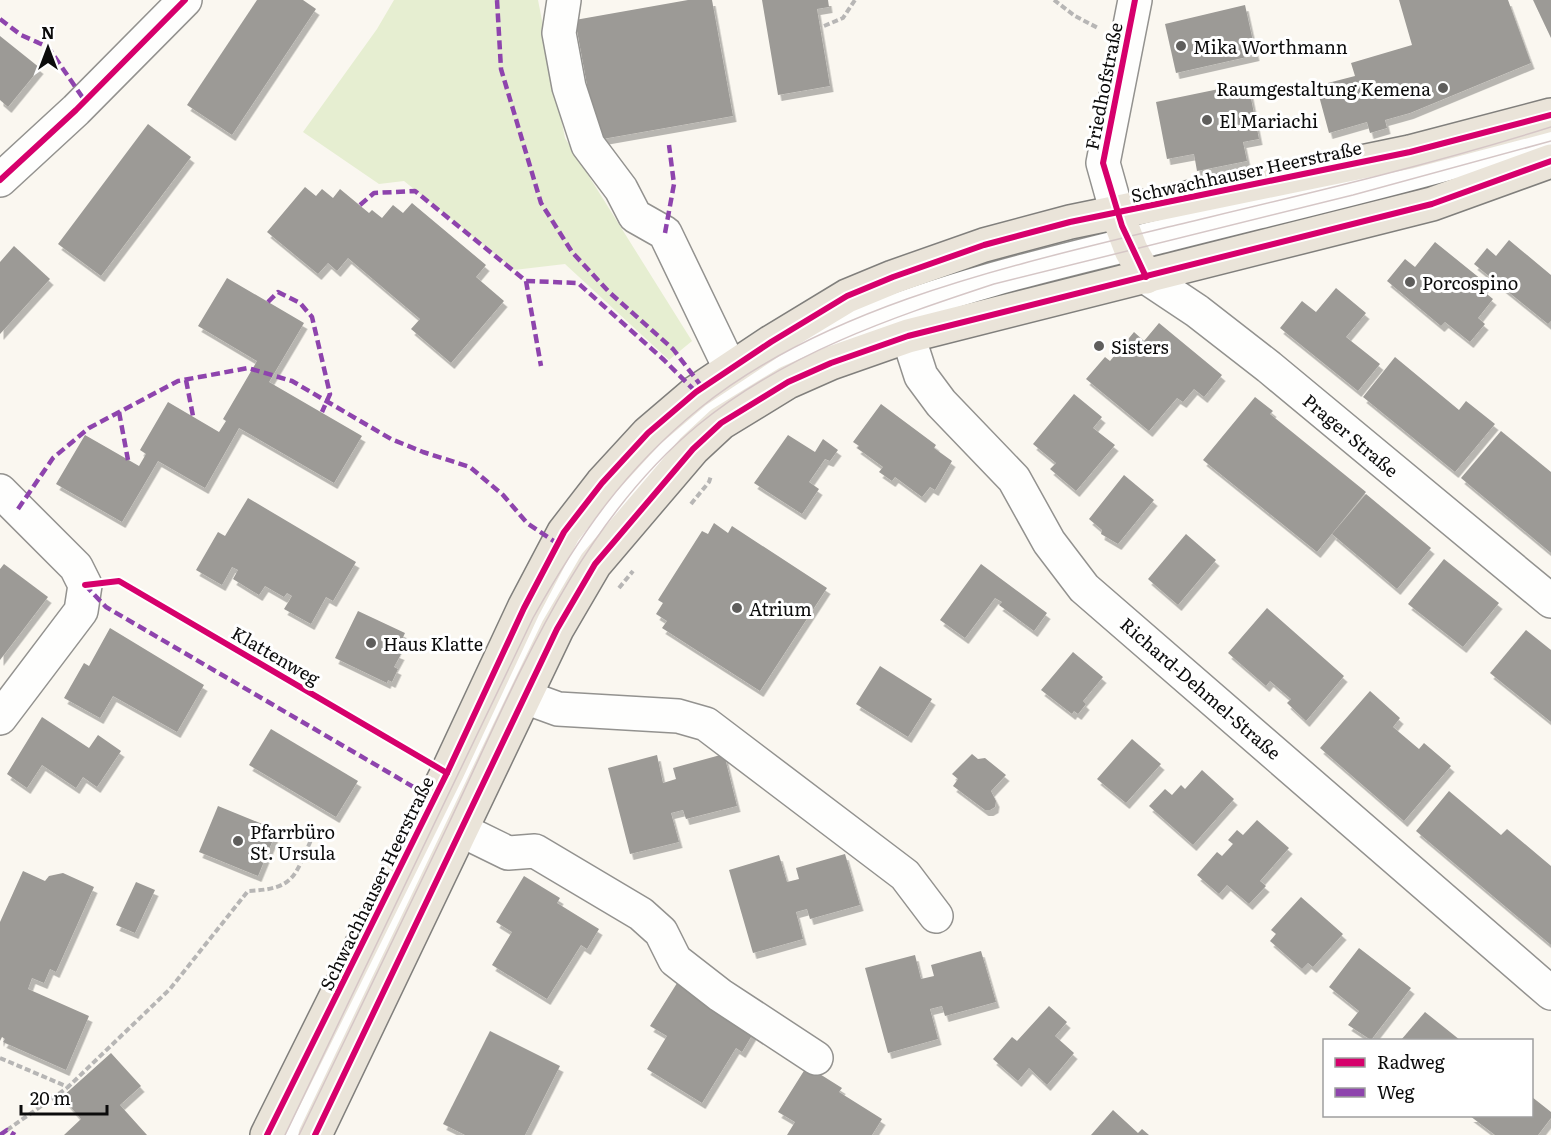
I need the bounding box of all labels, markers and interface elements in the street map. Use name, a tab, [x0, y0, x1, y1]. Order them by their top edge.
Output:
north arrow	[18, 18, 78, 78]
text: N	[41, 20, 55, 44]
street label: Friedhofstraße	[1077, 20, 1129, 152]
place label: Mika Worthmann	[1193, 33, 1348, 60]
marker: Mika Worthmann	[1174, 39, 1188, 53]
place label: Raumgestaltung Kemena	[1216, 75, 1431, 102]
marker: Raumgestaltung Kemena	[1436, 81, 1450, 95]
place label: El Mariachi	[1219, 107, 1318, 134]
marker: El Mariachi	[1200, 113, 1214, 127]
street label: Schwachhauser Heerstraße	[1128, 133, 1364, 209]
place label: Porcospino	[1422, 269, 1518, 296]
marker: Porcospino	[1403, 275, 1417, 289]
place label: Sisters	[1111, 333, 1169, 360]
marker: Sisters	[1092, 339, 1106, 353]
street label: Prager Straße	[1297, 387, 1405, 483]
place label: Atrium	[749, 595, 812, 622]
marker: Atrium	[730, 601, 744, 615]
street label: Richard-Dehmel-Straße	[1115, 611, 1287, 765]
street label: Klattenweg	[227, 619, 326, 692]
place label: Haus Klatte	[383, 630, 483, 657]
marker: Haus Klatte	[364, 636, 378, 650]
street label: Schwachhauser Heerstraße	[312, 771, 440, 995]
place label: Pfarrbüro St. Ursula	[250, 818, 336, 866]
marker: Pfarrbüro St. Ursula	[231, 834, 245, 848]
legend	[1323, 1039, 1533, 1117]
text: Radweg	[1377, 1048, 1446, 1075]
scale bar	[21, 1078, 106, 1116]
text: Weg	[1377, 1078, 1415, 1105]
text: 20 m	[30, 1084, 71, 1111]

